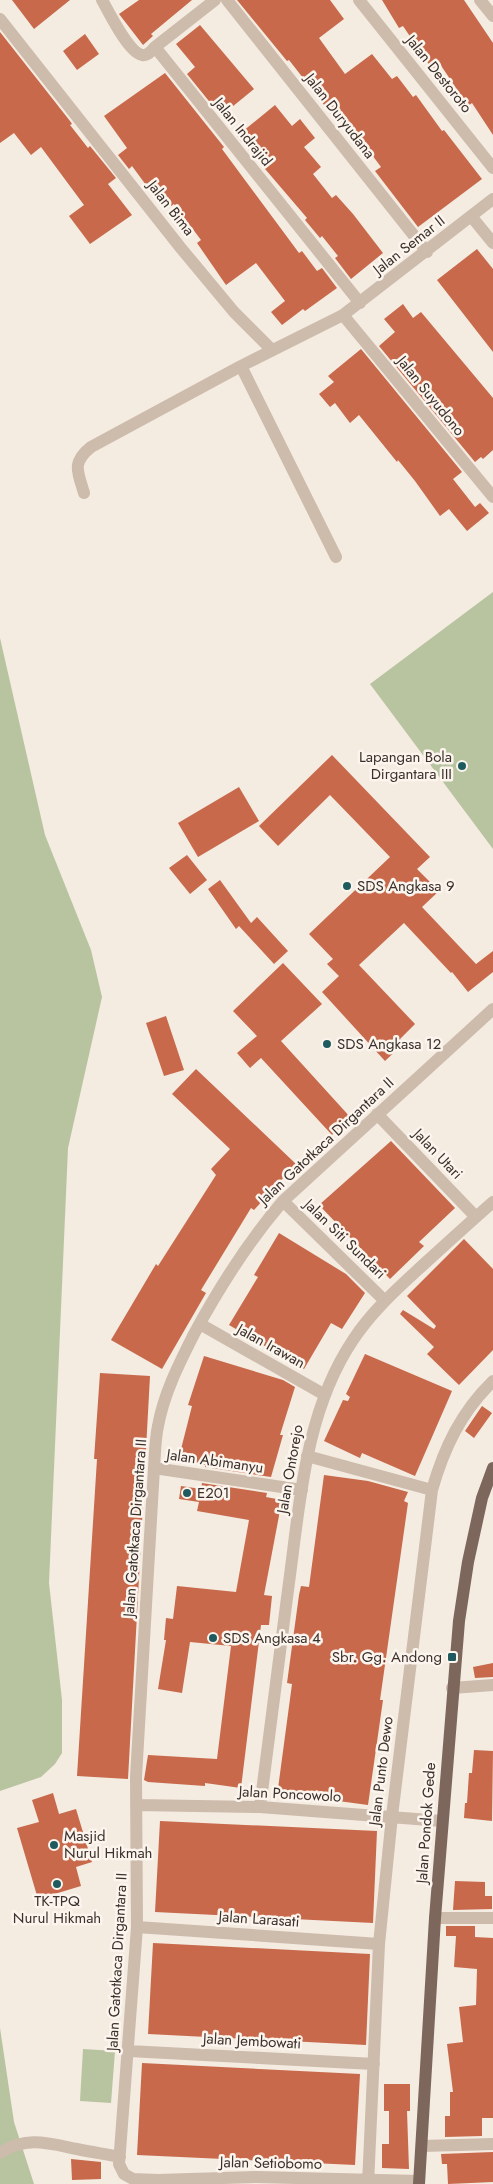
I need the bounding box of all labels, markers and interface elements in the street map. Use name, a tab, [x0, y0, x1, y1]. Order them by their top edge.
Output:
street label: Jalan Destoroto	[399, 29, 477, 118]
street label: Jalan Duryudana	[298, 67, 380, 163]
street label: Jalan Indrajid	[207, 91, 278, 171]
street label: Jalan Bima	[141, 174, 200, 240]
street label: Jalan Semar II	[367, 210, 450, 281]
street label: Jalan Suyudono	[391, 350, 470, 441]
place label: Lapangan Bola Dirgantara III	[359, 746, 452, 785]
marker: Lapangan Bola Dirgantara III	[456, 760, 468, 772]
place label: SDS Angkasa 9	[357, 875, 455, 897]
marker: SDS Angkasa 9	[341, 880, 353, 892]
place label: SDS Angkasa 12	[337, 1033, 441, 1055]
marker: SDS Angkasa 12	[321, 1038, 333, 1050]
street label: Jalan Gatotkaca Dirgantara II	[252, 1072, 399, 1211]
street label: Jalan Utari	[407, 1122, 468, 1184]
street label: Jalan Siti Sundari	[298, 1193, 391, 1284]
street label: Jalan Irawan	[231, 1317, 309, 1374]
street label: Jalan Ontorejo	[271, 1423, 309, 1517]
street label: Jalan Gatotkaca Dirgantara II	[118, 1438, 152, 1620]
street label: Jalan Abimanyu	[163, 1443, 265, 1479]
place label: E201	[197, 1482, 230, 1504]
marker: E201	[181, 1487, 193, 1499]
place label: SDS Angkasa 4	[223, 1627, 321, 1649]
marker: SDS Angkasa 4	[207, 1632, 219, 1644]
place label: Sbr. Gg. Andong	[332, 1646, 442, 1668]
marker: Sbr. Gg. Andong	[446, 1651, 458, 1663]
street label: Jalan Punto Dewo	[363, 1715, 399, 1829]
street label: Jalan Pondok Gede	[411, 1762, 441, 1886]
street label: Jalan Poncowolo	[236, 1780, 342, 1808]
place label: Masjid Nurul Hikmah	[64, 1825, 153, 1864]
marker: Masjid Nurul Hikmah	[48, 1839, 60, 1851]
street label: Jalan Gatotkaca Dirgantara II	[101, 1872, 133, 2054]
marker: TK-TPQ Nurul Hikmah	[51, 1878, 63, 1890]
place label: TK-TPQ Nurul Hikmah	[13, 1890, 101, 1929]
street label: Jalan Larasati	[216, 1905, 300, 1933]
street label: Jalan Jembowati	[200, 2027, 302, 2055]
street label: Jalan Setiobomo	[218, 2151, 322, 2175]

